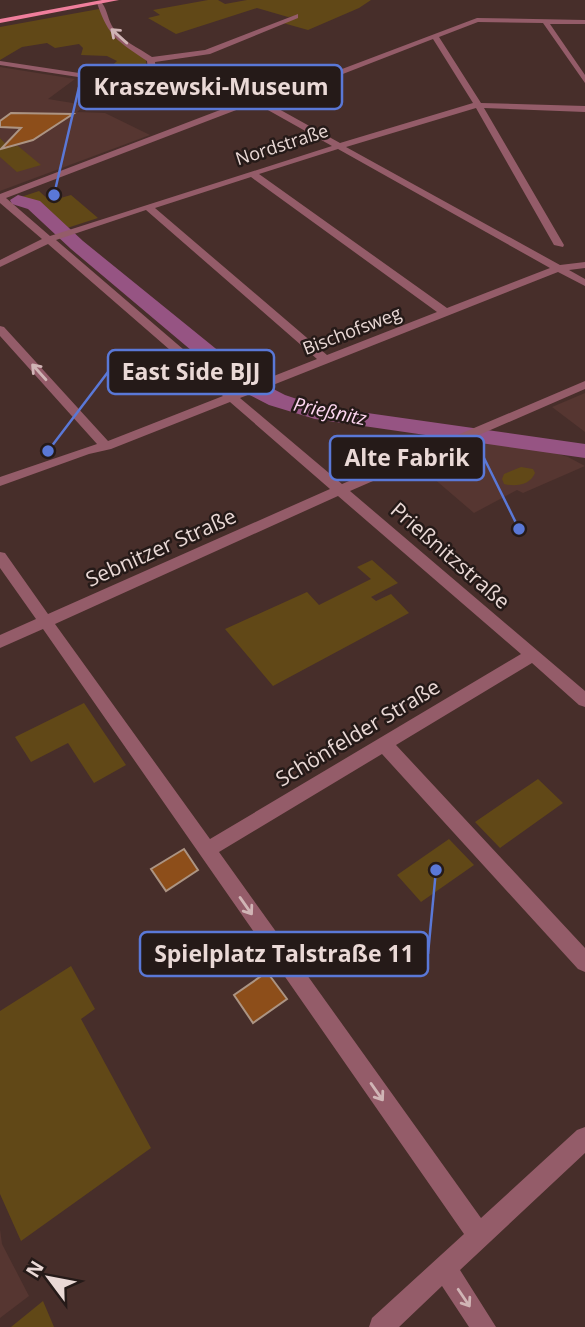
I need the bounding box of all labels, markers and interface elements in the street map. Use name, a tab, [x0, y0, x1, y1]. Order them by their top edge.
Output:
one-way arrow	[110, 28, 128, 44]
callout: Kraszewski-Museum	[79, 65, 342, 109]
text: Kraszewski-Museum	[93, 70, 329, 102]
street label: Nordstraße	[232, 118, 331, 170]
street label: Bischofsweg	[299, 300, 405, 360]
callout: East Side BJJ	[108, 350, 274, 394]
text: East Side BJJ	[122, 355, 260, 387]
one-way arrow	[30, 364, 47, 381]
water label: Prießnitz	[291, 391, 369, 432]
callout: Alte Fabrik	[330, 436, 484, 480]
text: Alte Fabrik	[344, 441, 470, 473]
street label: Prießnitzstraße	[385, 496, 516, 615]
street label: Sebnitzer Straße	[81, 501, 240, 593]
street label: Schönfelder Straße	[270, 672, 445, 792]
one-way arrow	[239, 896, 253, 915]
callout: Spielplatz Talstraße 11	[140, 932, 428, 976]
text: Spielplatz Talstraße 11	[154, 937, 414, 969]
one-way arrow	[370, 1082, 384, 1101]
north arrow	[14, 1243, 84, 1313]
text: N	[19, 1256, 50, 1282]
one-way arrow	[457, 1287, 471, 1307]

